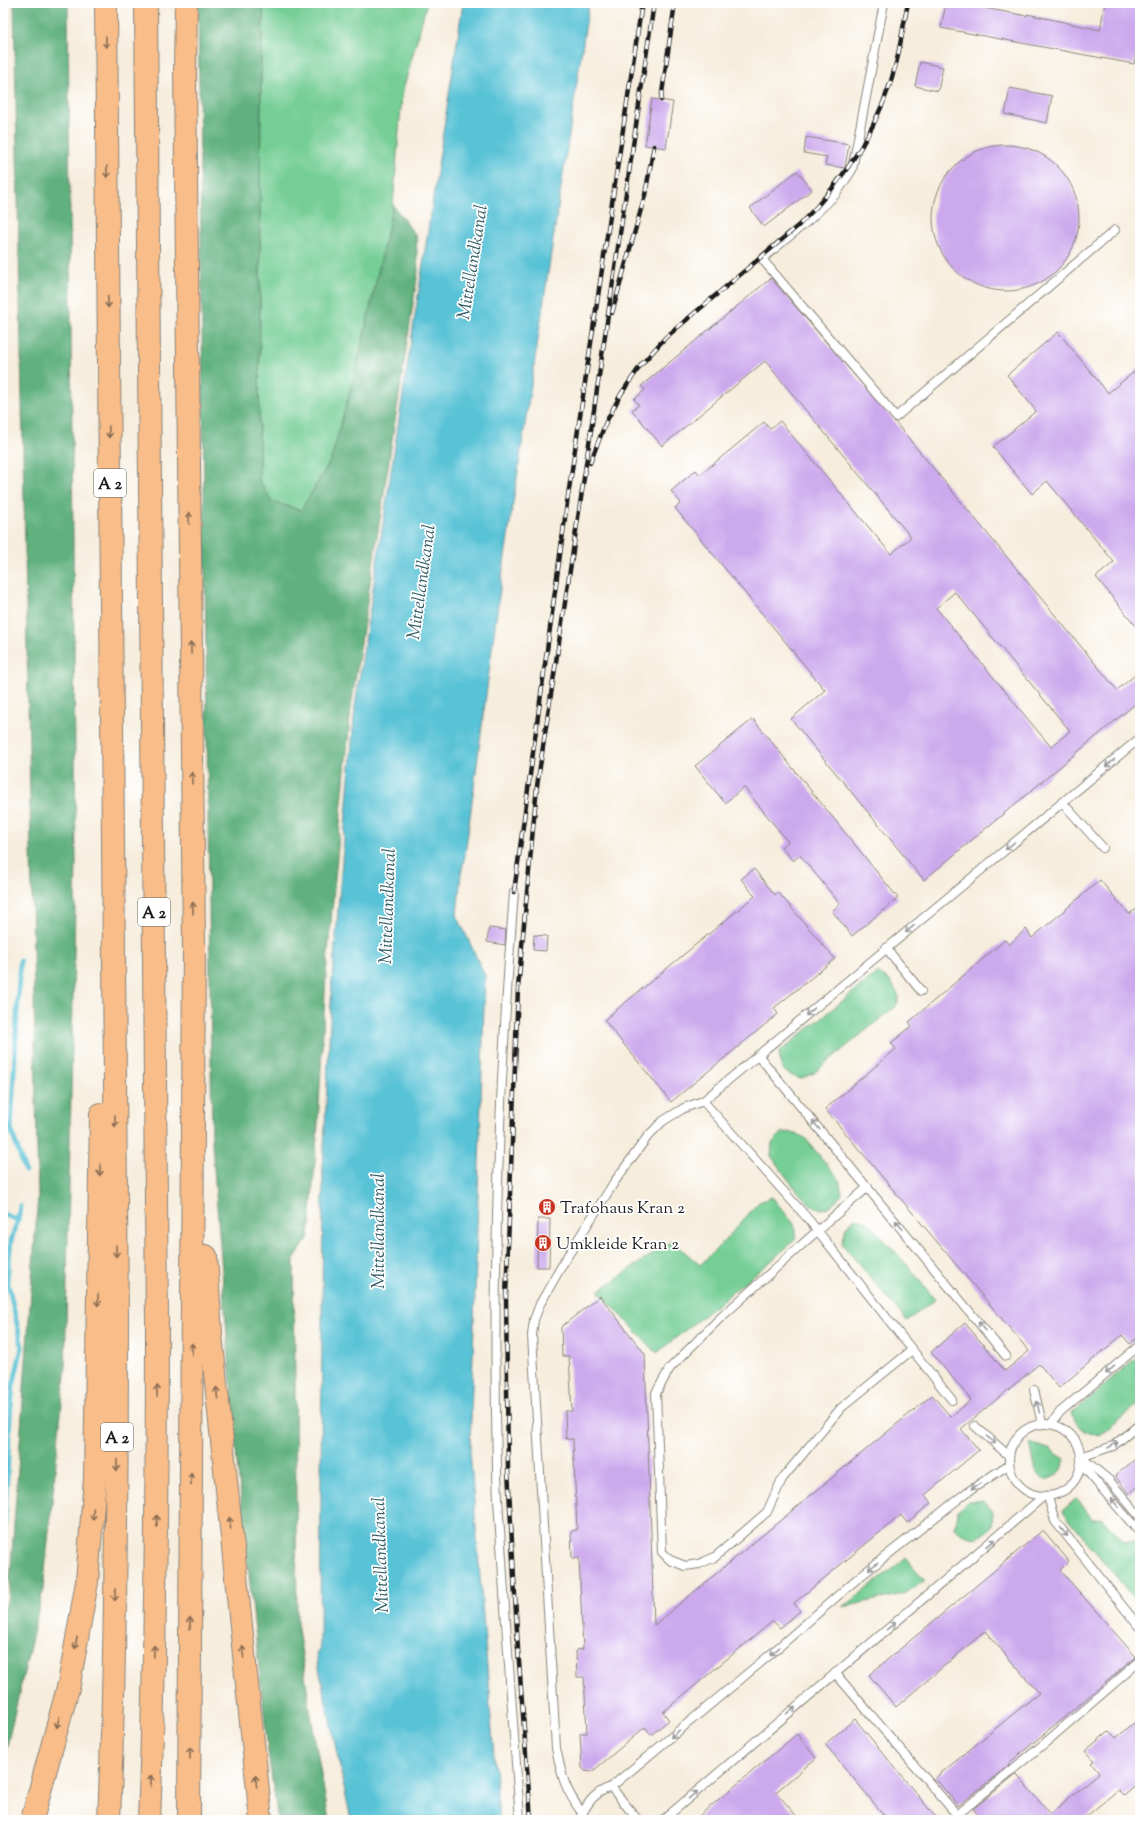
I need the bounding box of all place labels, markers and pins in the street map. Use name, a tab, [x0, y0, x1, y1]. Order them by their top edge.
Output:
building icon: Trafohaus Kran 2	[537, 1197, 557, 1217]
place label: Trafohaus Kran 2	[560, 1197, 685, 1221]
building icon: Umkleide Kran 2	[533, 1233, 553, 1253]
place label: Umkleide Kran 2	[556, 1233, 679, 1257]

